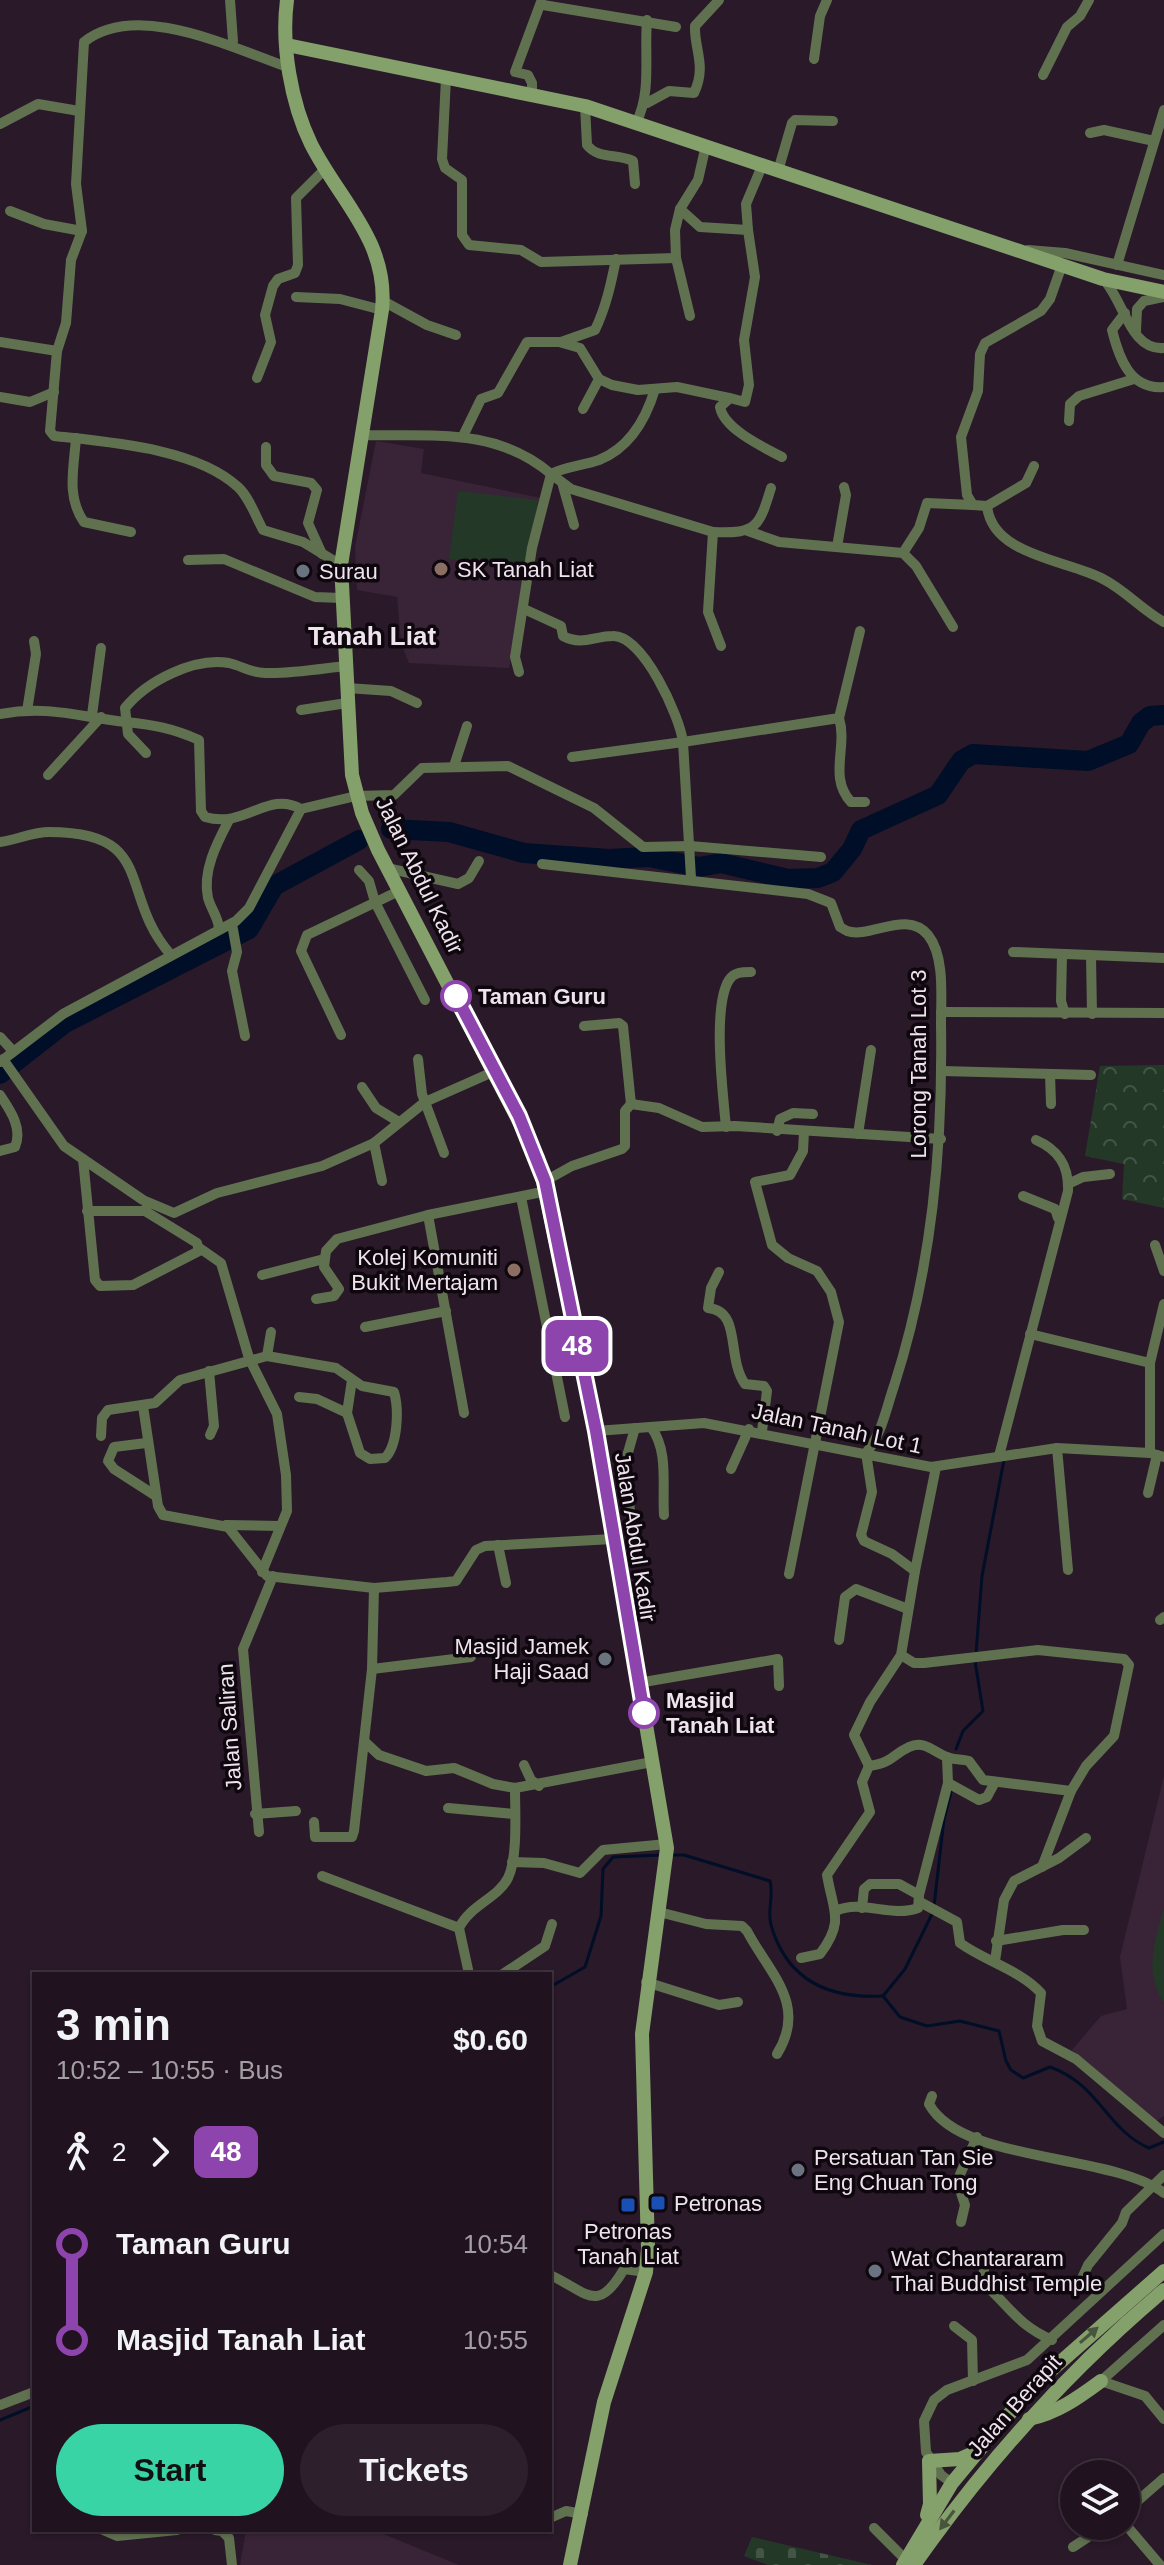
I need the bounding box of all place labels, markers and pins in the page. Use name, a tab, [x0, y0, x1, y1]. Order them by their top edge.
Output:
place label: SK Tanah Liat	[457, 557, 594, 582]
place label: Surau	[319, 559, 378, 584]
marker: SK Tanah Liat	[432, 560, 450, 578]
marker: Surau	[294, 562, 312, 580]
marker: Taman Guru	[441, 981, 471, 1011]
place label: Taman Guru	[478, 984, 606, 1009]
place label: Kolej Komuniti Bukit Mertajam	[351, 1245, 498, 1295]
marker: Kolej Komuniti Bukit Mertajam	[505, 1261, 523, 1279]
place label: Masjid Jamek Haji Saad	[455, 1634, 590, 1684]
marker: Masjid Jamek Haji Saad	[596, 1650, 614, 1668]
place label: Masjid Tanah Liat	[666, 1688, 775, 1738]
marker: Masjid Tanah Liat	[629, 1698, 659, 1728]
place label: Persatuan Tan Sie Eng Chuan Tong	[814, 2145, 993, 2195]
marker: Persatuan Tan Sie Eng Chuan Tong	[789, 2161, 807, 2179]
place label: Petronas	[674, 2191, 762, 2216]
marker: Petronas	[649, 2194, 667, 2212]
marker: Petronas Tanah Liat	[619, 2196, 637, 2214]
place label: Petronas Tanah Liat	[577, 2219, 679, 2269]
place label: Wat Chantararam Thai Buddhist Temple	[891, 2246, 1102, 2296]
marker: Wat Chantararam Thai Buddhist Temple	[866, 2262, 884, 2280]

